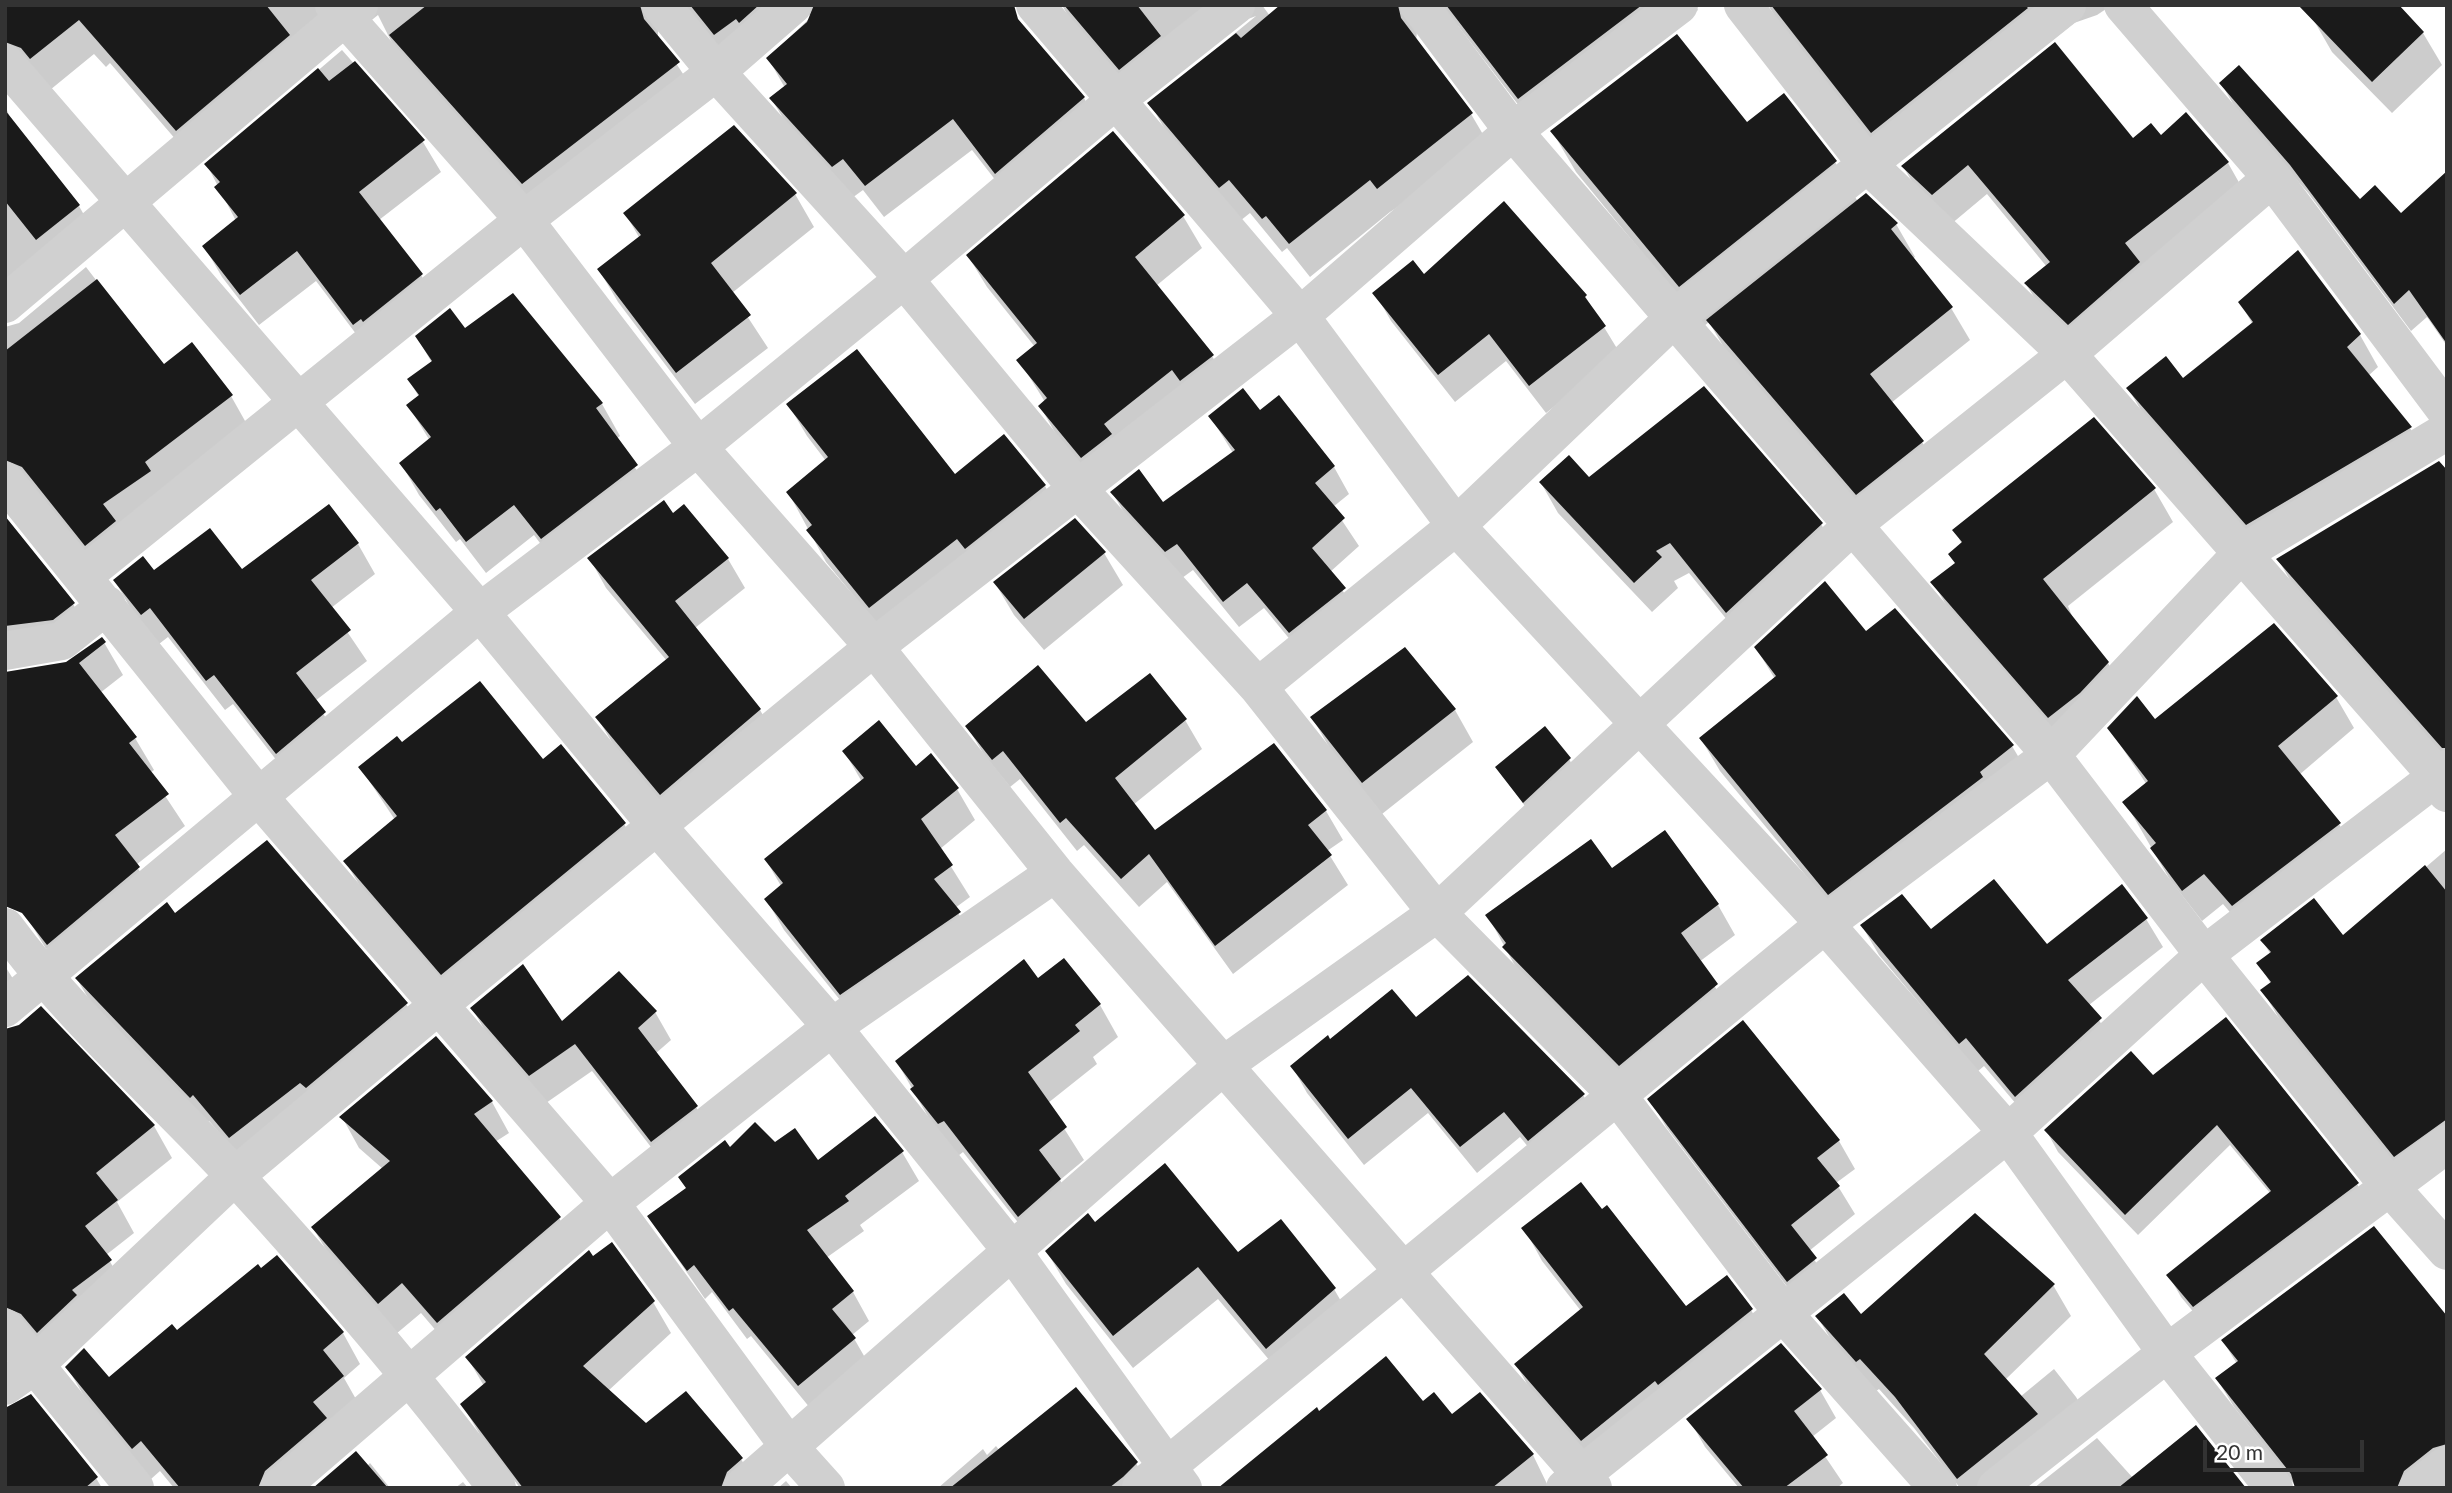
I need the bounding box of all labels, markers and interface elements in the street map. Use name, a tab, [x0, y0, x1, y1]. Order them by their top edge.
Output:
scale bar	[2207, 1426, 2368, 1470]
text: 20 m	[2216, 1439, 2263, 1464]

